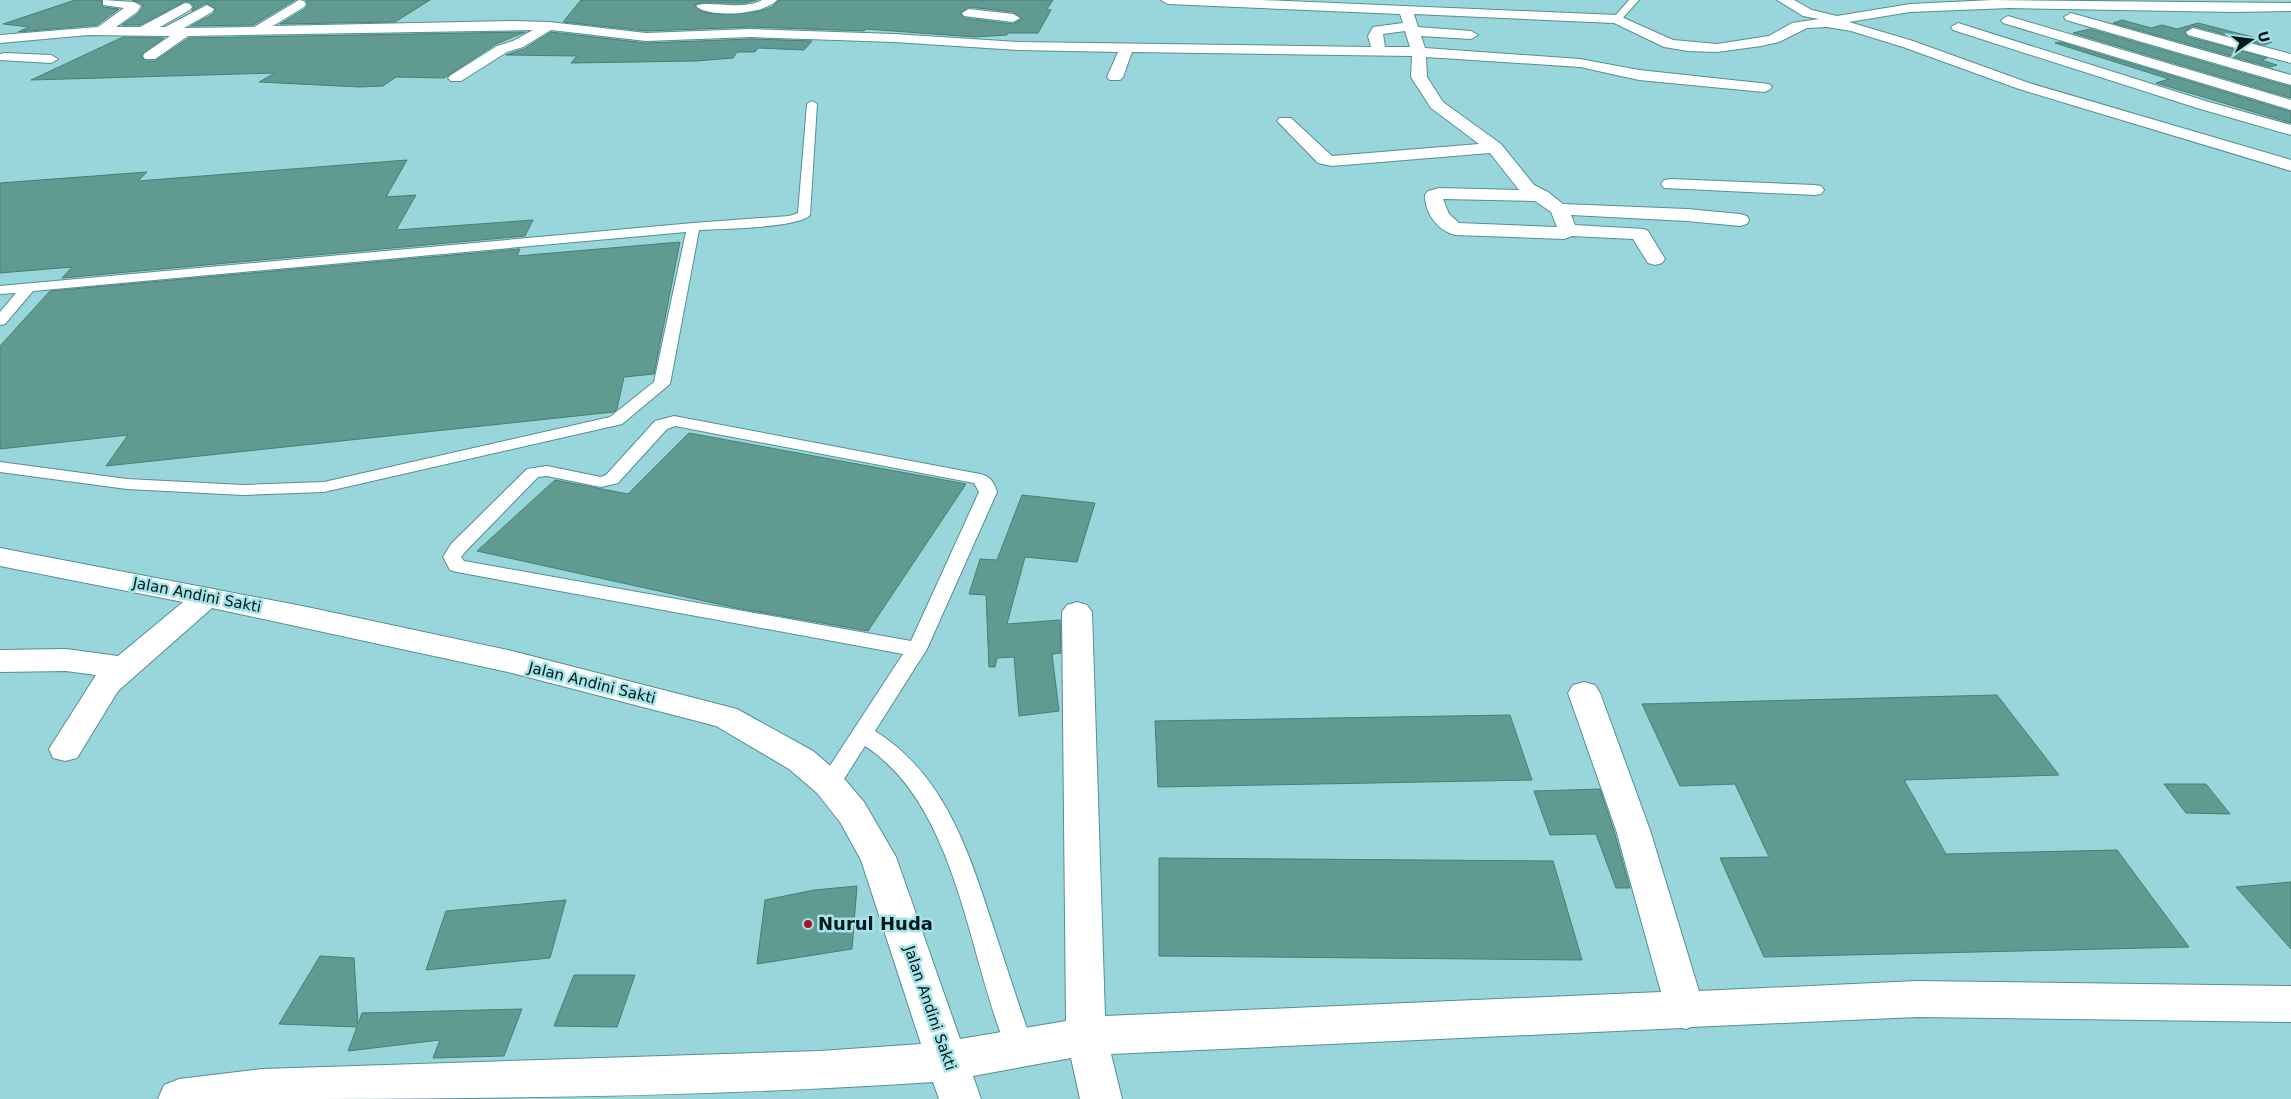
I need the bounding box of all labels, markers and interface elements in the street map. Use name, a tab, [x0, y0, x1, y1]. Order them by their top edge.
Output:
north arrow	[2226, 15, 2276, 65]
text: U	[2254, 29, 2273, 44]
street label: Jalan Andini Sakti	[130, 574, 263, 616]
street label: Jalan Andini Sakti	[525, 658, 658, 708]
place label: Nurul Huda	[818, 913, 933, 934]
marker: Nurul Huda	[802, 918, 814, 930]
street label: Jalan Andini Sakti	[900, 942, 960, 1073]

